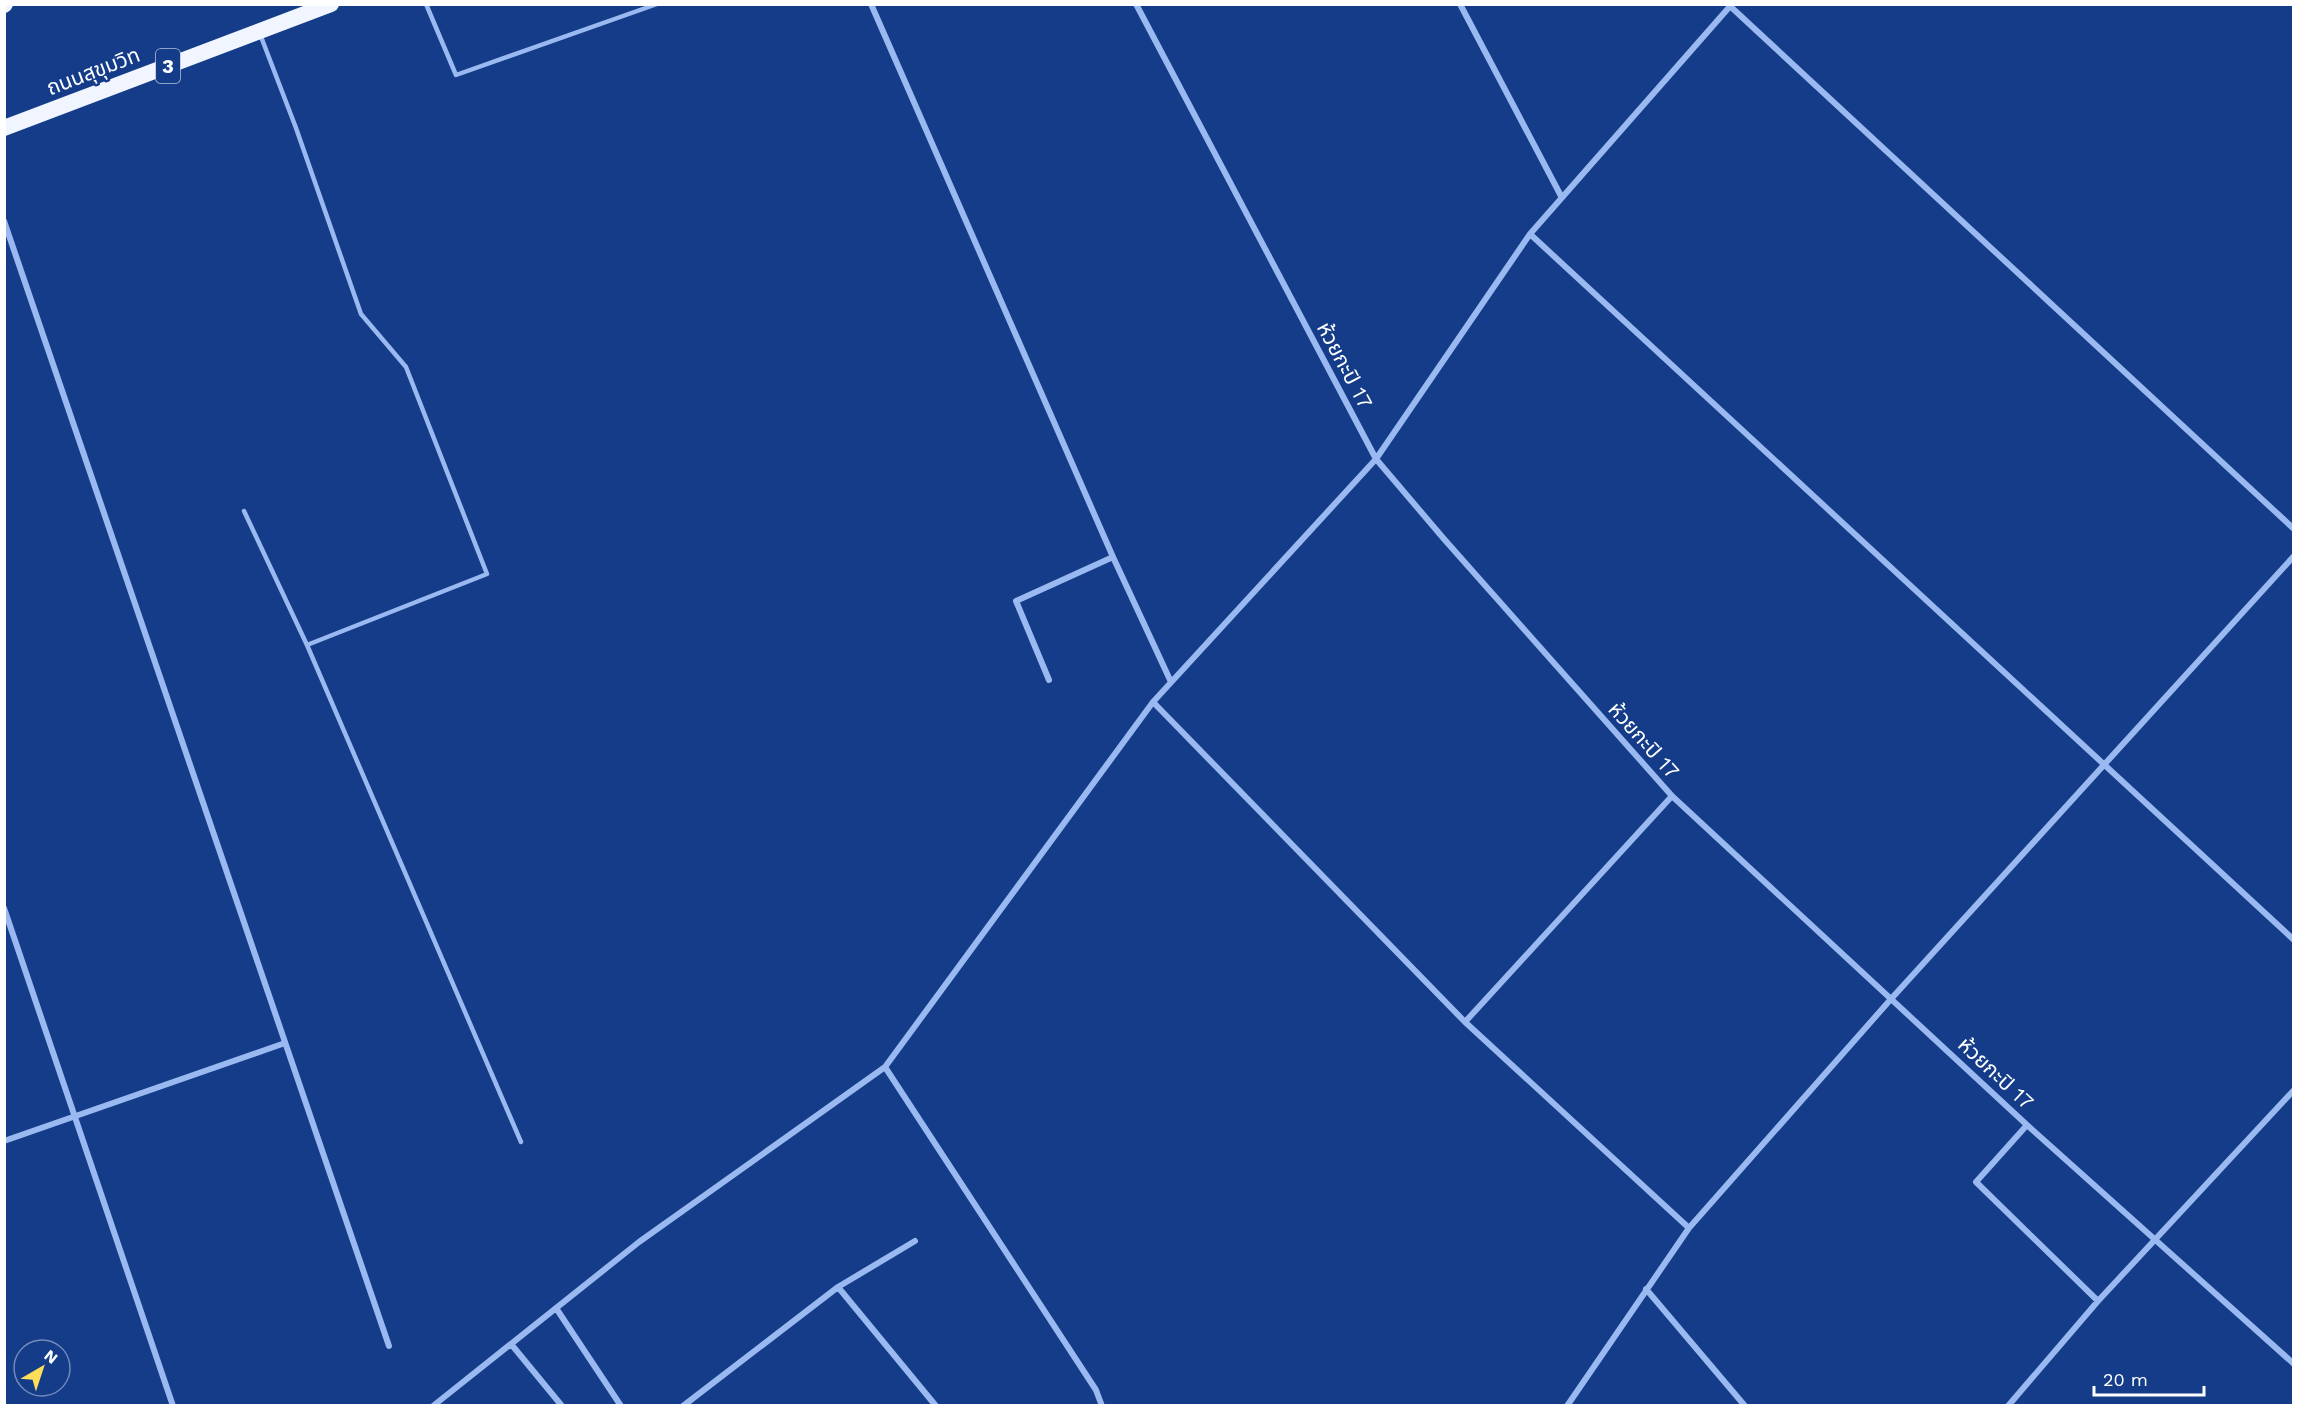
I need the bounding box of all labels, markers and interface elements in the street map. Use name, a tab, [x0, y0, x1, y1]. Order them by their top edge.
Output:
street label: ถนนสุขุมวิท	[43, 42, 144, 101]
road number: 3	[156, 49, 180, 83]
street label: ห้วยกะปิ 17	[1312, 318, 1378, 413]
street label: ห้วยกะปิ 17	[1603, 697, 1685, 784]
street label: ห้วยกะปิ 17	[1953, 1032, 2039, 1114]
north arrow	[12, 1338, 72, 1398]
text: N	[41, 1346, 62, 1368]
scale bar	[2094, 1359, 2204, 1397]
text: 20 m	[2103, 1369, 2148, 1390]

